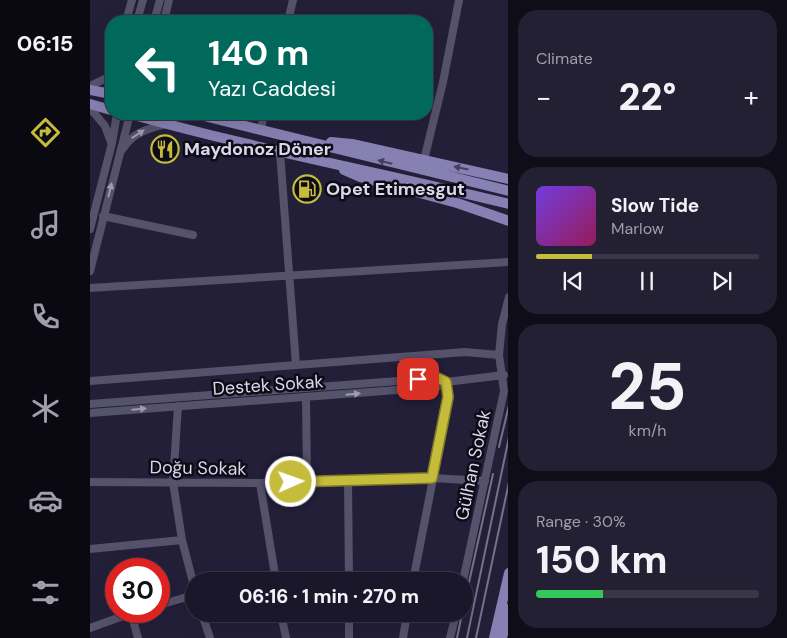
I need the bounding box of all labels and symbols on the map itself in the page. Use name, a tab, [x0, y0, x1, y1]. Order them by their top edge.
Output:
one-way arrow	[131, 129, 145, 138]
restaurant icon: Maydonoz Döner	[150, 134, 180, 164]
place label: Maydonoz Döner	[184, 137, 331, 161]
one-way arrow	[378, 158, 393, 166]
one-way arrow	[452, 164, 468, 172]
fuel station icon: Opet Etimesgut	[292, 174, 322, 204]
place label: Opet Etimesgut	[326, 177, 465, 201]
one-way arrow	[106, 182, 114, 197]
pin	[397, 358, 439, 400]
street label: Destek Sokak	[212, 369, 324, 401]
one-way arrow	[345, 390, 361, 398]
one-way arrow	[131, 404, 147, 412]
street label: Gülhan Sokak	[450, 408, 496, 522]
street label: Doğu Sokak	[149, 455, 247, 481]
position arrow	[264, 455, 316, 507]
speed limit sign: 30	[105, 558, 170, 623]

